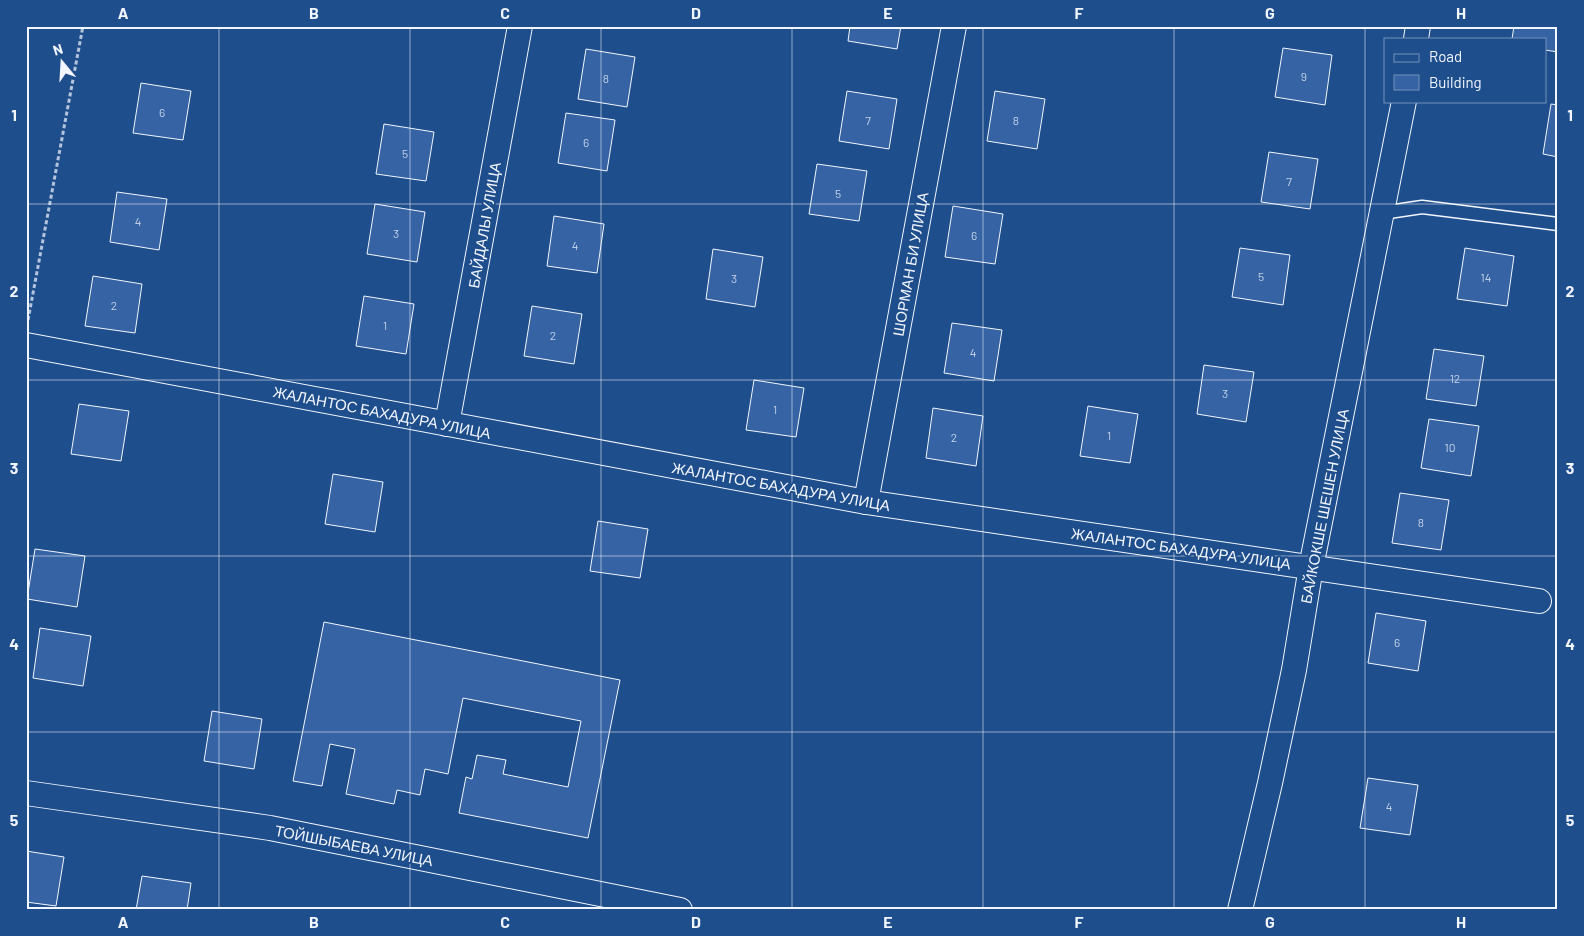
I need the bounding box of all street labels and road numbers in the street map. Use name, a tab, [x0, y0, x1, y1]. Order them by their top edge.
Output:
street label: БАЙДАЛЫ УЛИЦА	[464, 161, 504, 289]
street label: ШОРМАН БИ УЛИЦА	[888, 191, 932, 337]
street label: ЖАЛАНТОС БАХАДУРА УЛИЦА	[272, 382, 492, 442]
street label: БАЙКОКШЕ ШЕШЕН УЛИЦА	[1296, 407, 1352, 605]
street label: ЖАЛАНТОС БАХАДУРА УЛИЦА	[670, 458, 892, 514]
street label: ЖАЛАНТОС БАХАДУРА УЛИЦА	[1070, 524, 1292, 572]
street label: ТОЙШЫБАЕВА УЛИЦА	[273, 821, 435, 869]

